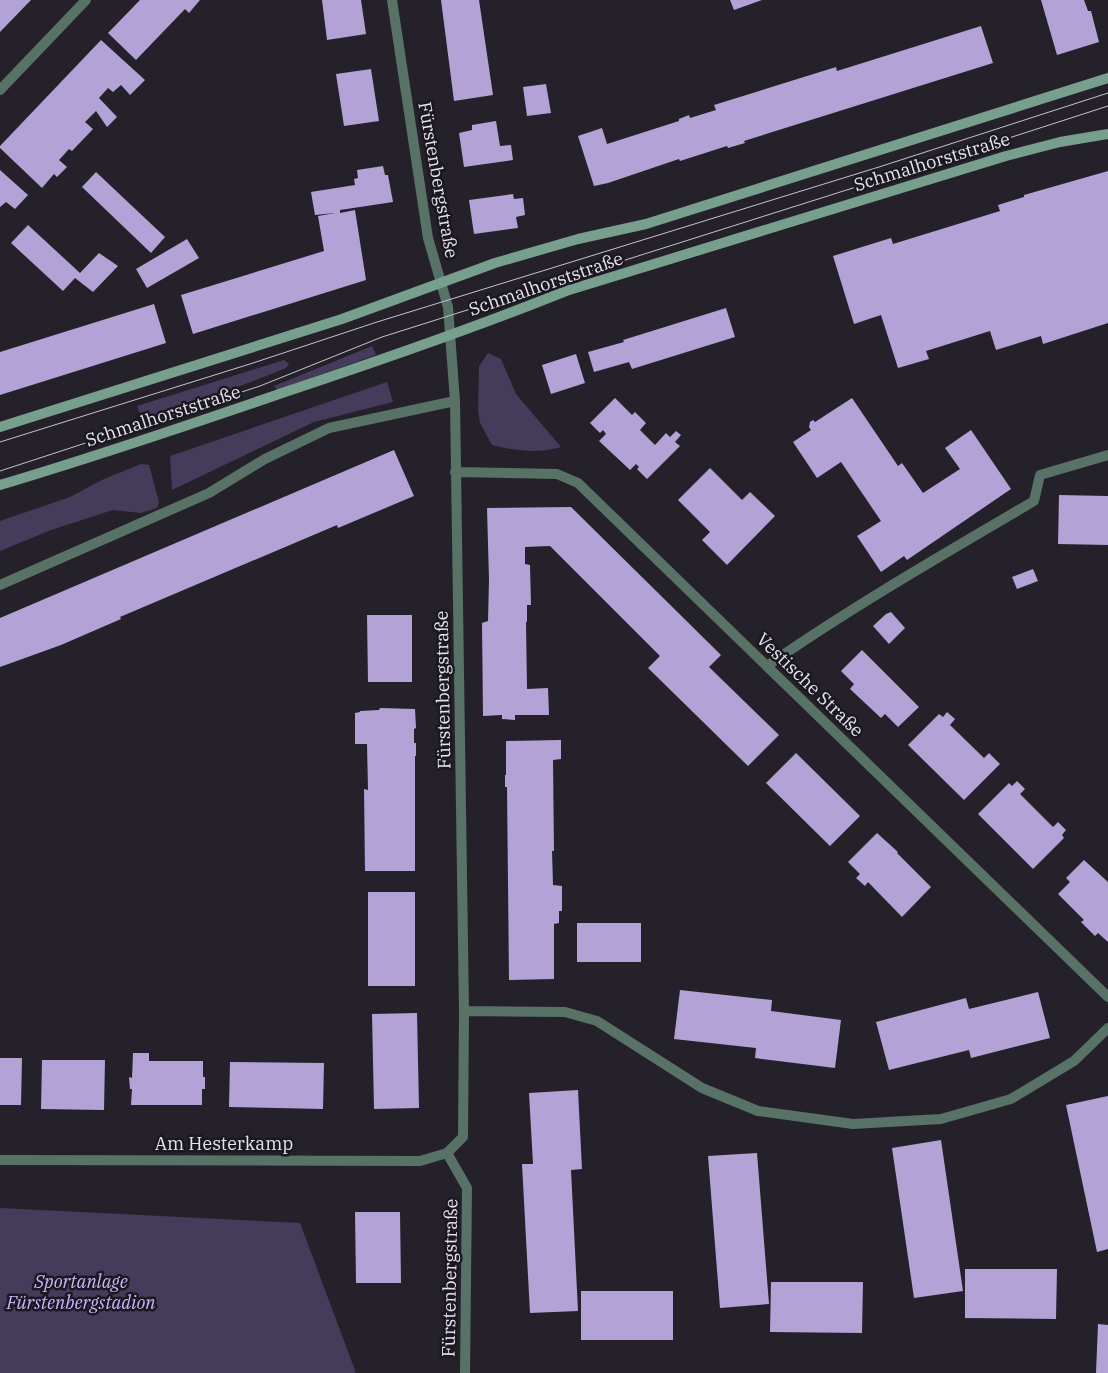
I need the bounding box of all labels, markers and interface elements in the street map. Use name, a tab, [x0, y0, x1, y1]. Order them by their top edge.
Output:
street label: Fürstenbergstraße	[413, 100, 464, 260]
street label: Schmalhorststraße	[851, 127, 1013, 196]
street label: Schmalhorststraße	[466, 246, 626, 321]
street label: Schmalhorststraße	[82, 380, 243, 451]
street label: Fürstenbergstraße	[430, 611, 455, 769]
street label: Vestische Straße	[752, 628, 869, 742]
street label: Am Hesterkamp	[155, 1132, 293, 1155]
street label: Fürstenbergstraße	[437, 1199, 462, 1357]
park label: Sportanlage Fürstenbergstadion	[5, 1270, 156, 1314]

